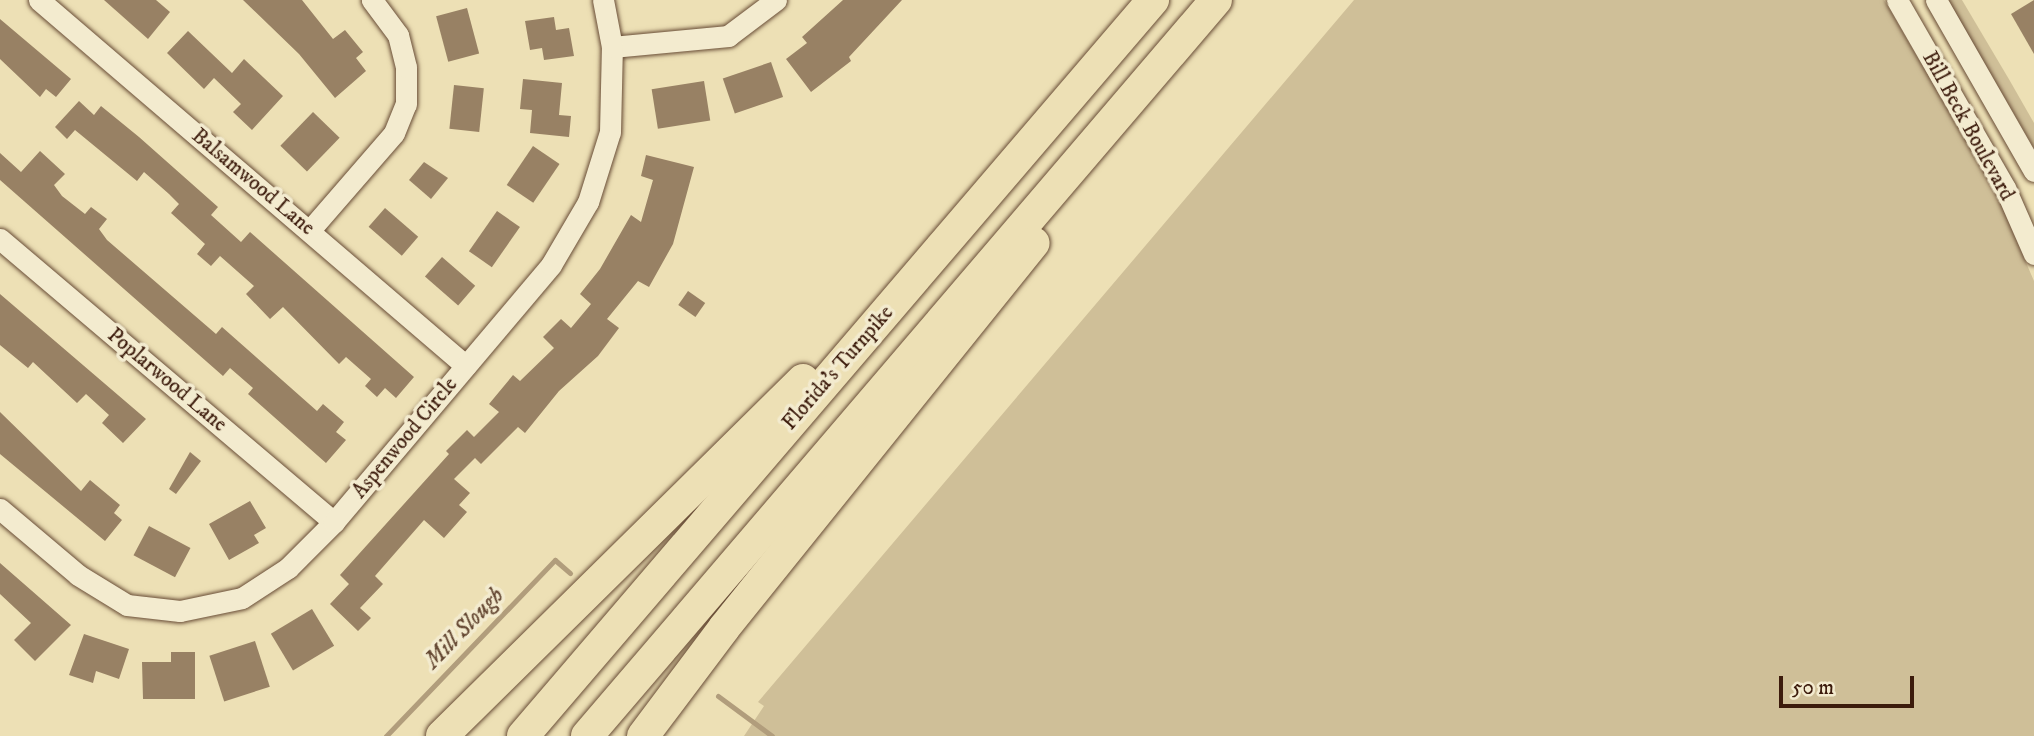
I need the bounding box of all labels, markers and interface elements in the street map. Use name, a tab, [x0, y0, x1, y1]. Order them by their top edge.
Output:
street label: Bill Beck Boulevard	[1917, 47, 2019, 205]
street label: Balsamwood Lane	[186, 123, 320, 241]
street label: Florida's Turnpike	[777, 301, 899, 435]
street label: Poplarwood Lane	[102, 323, 232, 437]
street label: Aspenwood Circle	[347, 372, 463, 504]
water label: Mill Slough	[420, 583, 510, 675]
scale bar	[1782, 662, 1917, 706]
text: 50 m	[1792, 675, 1834, 701]

